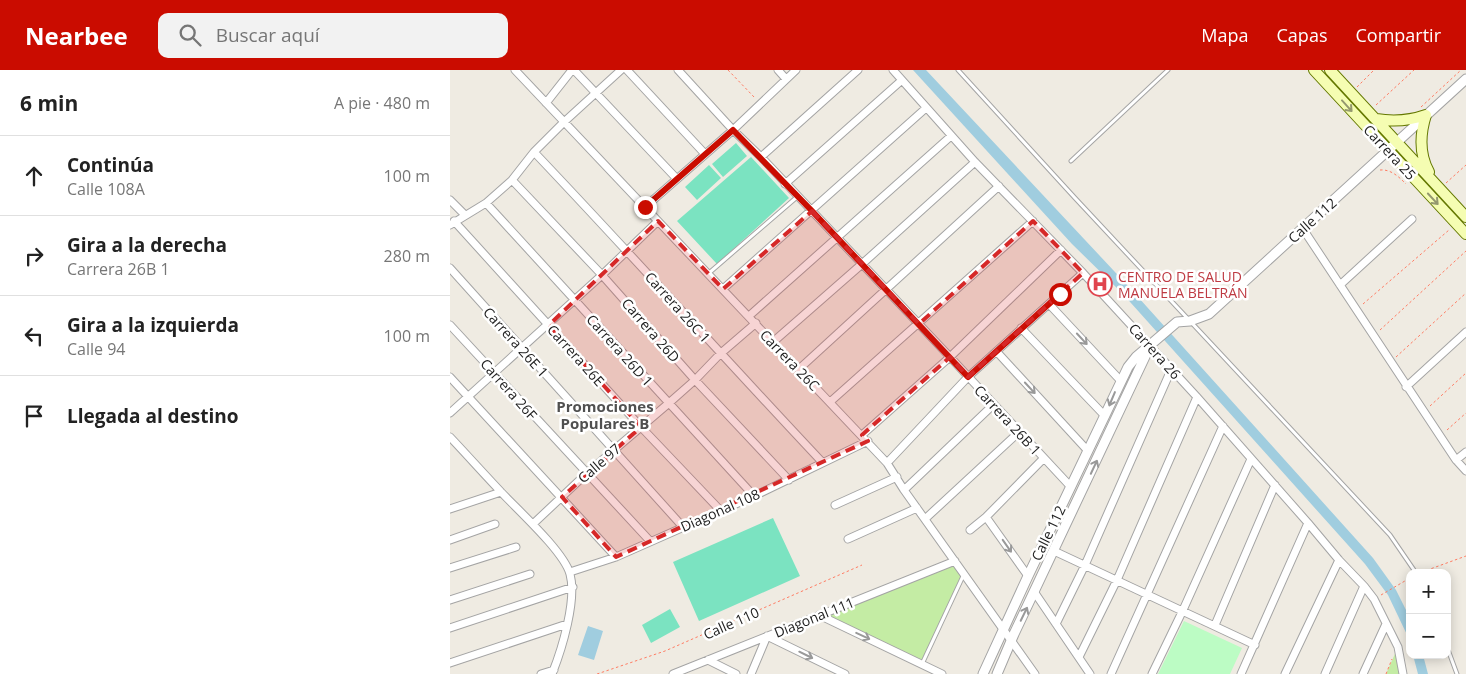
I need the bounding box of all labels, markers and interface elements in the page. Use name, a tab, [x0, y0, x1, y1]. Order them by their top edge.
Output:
search box	[158, 13, 508, 58]
text: Nearbee	[25, 19, 128, 52]
icon: search	[176, 21, 204, 49]
text: Buscar aquí	[216, 22, 320, 48]
text: Mapa	[1201, 23, 1249, 47]
text: Capas	[1277, 23, 1327, 47]
text: Compartir	[1355, 23, 1441, 47]
text: 6 min	[20, 89, 78, 117]
text: A pie · 480 m	[334, 92, 430, 114]
one-way arrow	[1341, 100, 1353, 113]
street label: Carrera 25	[1360, 120, 1420, 184]
text: Continúa	[67, 152, 154, 178]
icon: ahead	[20, 162, 48, 190]
text: 100 m	[384, 165, 430, 187]
text: Calle 108A	[67, 178, 145, 200]
street label: Calle 112	[1284, 193, 1340, 247]
one-way arrow	[1427, 193, 1439, 206]
route end	[634, 196, 657, 219]
text: Gira a la derecha	[67, 232, 227, 258]
icon: right	[20, 242, 48, 270]
text: 280 m	[384, 245, 430, 267]
text: Carrera 26B 1	[67, 258, 170, 280]
street label: Carrera 26C 1	[641, 267, 715, 347]
place label: CENTRO DE SALUD MANUELA BELTRÁN	[1118, 267, 1248, 302]
hospital icon: CENTRO DE SALUD MANUELA BELTRÁN	[1087, 271, 1113, 297]
route start	[1049, 283, 1072, 306]
street label: Carrera 26D	[618, 294, 684, 366]
street label: Carrera 26E 1	[479, 303, 553, 381]
street label: Carrera 26D 1	[583, 310, 657, 390]
text: Gira a la izquierda	[67, 312, 239, 338]
street label: Carrera 26	[1125, 319, 1185, 383]
street label: Carrera 26E	[543, 320, 609, 390]
icon: left	[20, 322, 48, 350]
text: 100 m	[384, 325, 430, 347]
street label: Carrera 26C	[756, 325, 824, 395]
one-way arrow	[1076, 333, 1088, 346]
text: Calle 94	[67, 338, 125, 360]
street label: Carrera 26F	[476, 354, 542, 424]
street label: Carrera 26B 1	[970, 381, 1046, 459]
one-way arrow	[1024, 381, 1036, 394]
one-way arrow	[1107, 391, 1117, 406]
district label: Promociones Populares B	[556, 396, 654, 433]
icon: arrive	[20, 402, 48, 430]
text: Llegada al destino	[67, 403, 239, 429]
street label: Calle 97	[573, 439, 625, 487]
one-way arrow	[1089, 459, 1099, 474]
street label: Diagonal 108	[677, 484, 763, 536]
street label: Calle 112	[1026, 502, 1070, 564]
one-way arrow	[1002, 539, 1012, 553]
map controls	[1406, 569, 1451, 659]
button: +	[1406, 569, 1451, 614]
street label: Diagonal 111	[771, 592, 857, 642]
street label: Calle 110	[700, 602, 762, 644]
one-way arrow	[1020, 606, 1030, 621]
button: −	[1406, 614, 1451, 659]
one-way arrow	[855, 632, 870, 642]
one-way arrow	[798, 651, 813, 660]

